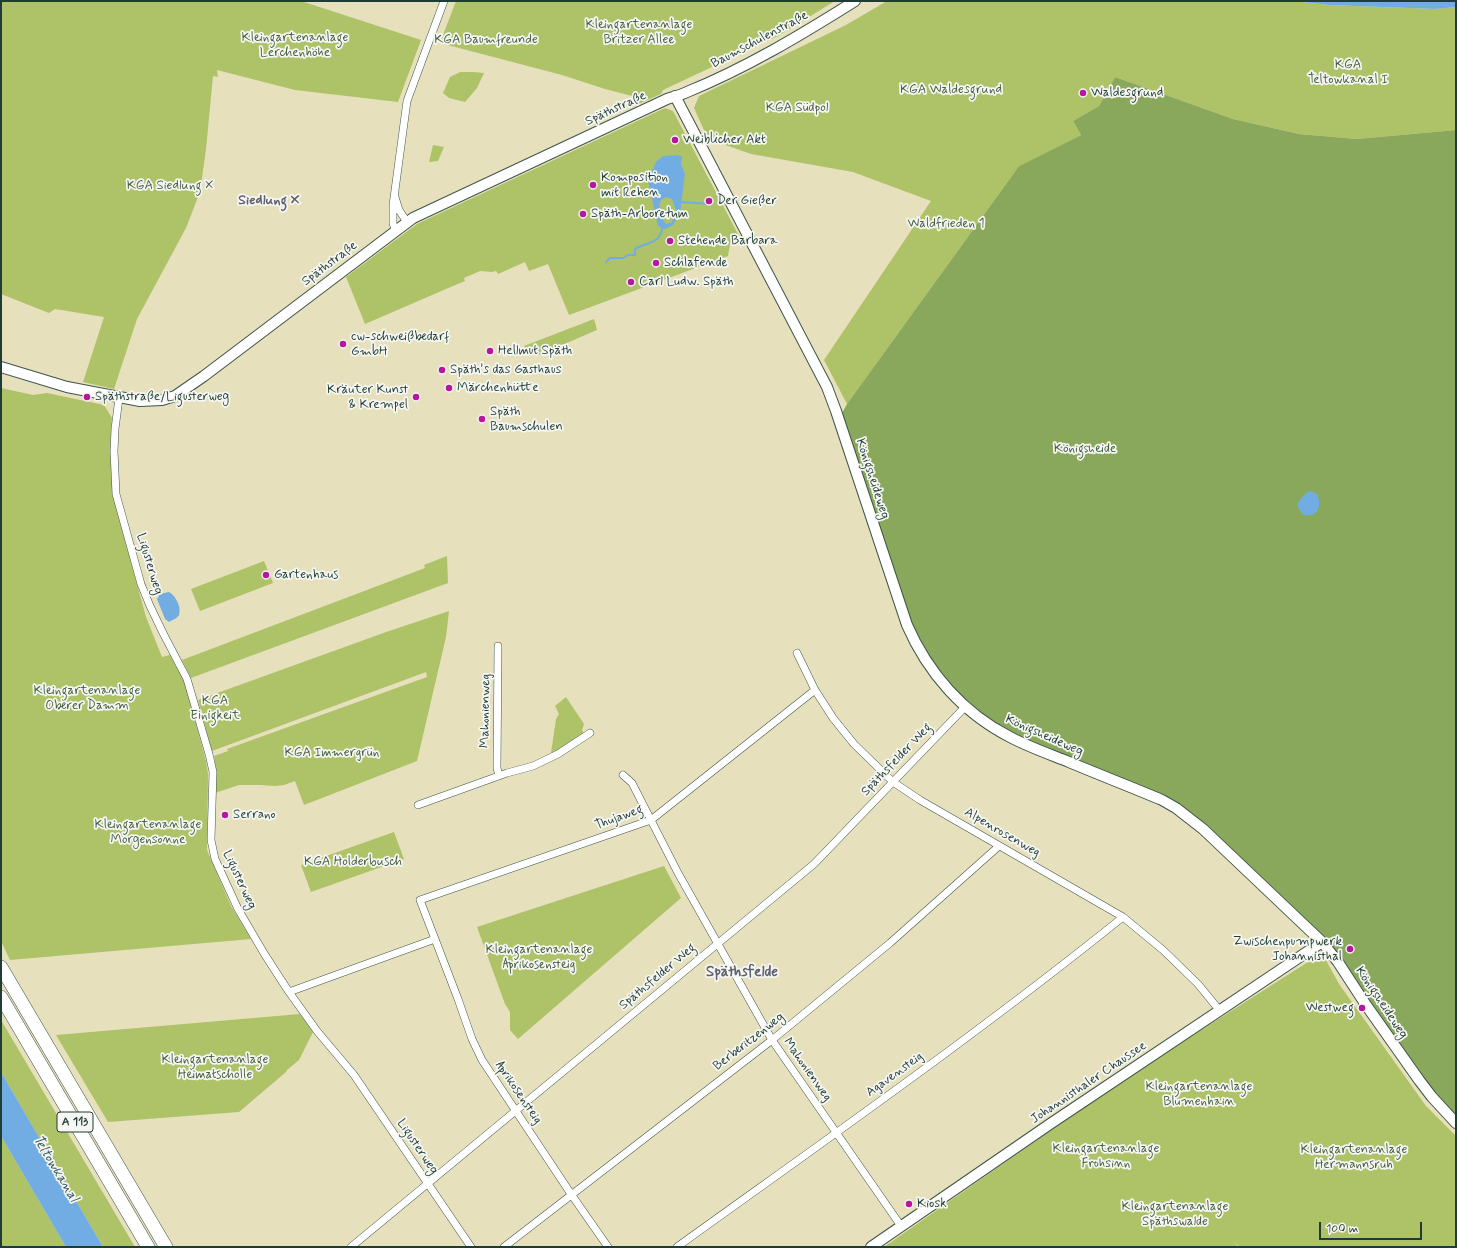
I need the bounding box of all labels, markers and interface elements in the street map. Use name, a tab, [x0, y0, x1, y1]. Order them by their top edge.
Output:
street label: Baumschulenstraße	[709, 8, 811, 72]
park label: Kleingartenanlage Britzer Allee	[586, 17, 692, 48]
park label: Kleingartenanlage Lerchenhöhe	[242, 30, 348, 61]
park label: KGA Baumfreunde	[434, 32, 538, 48]
park label: KGA Teltowkanal I	[1308, 57, 1388, 88]
park label: KGA Waldesgrund	[900, 82, 1002, 98]
place label: Waldesgrund	[1091, 85, 1163, 101]
street label: Späthstraße	[583, 88, 649, 130]
marker: Waldesgrund	[1078, 88, 1088, 98]
park label: KGA Südpol	[766, 100, 828, 116]
place label: Weiblicher Akt	[683, 132, 766, 148]
marker: Weiblicher Akt	[670, 135, 680, 145]
place label: Komposition mit Rehen	[601, 170, 668, 201]
park label: KGA Siedlung X	[127, 178, 213, 194]
marker: Komposition mit Rehen	[588, 180, 598, 190]
district label: Siedlung X	[238, 193, 300, 209]
place label: Der Gießer	[717, 193, 777, 209]
marker: Der Gießer	[704, 196, 714, 206]
place label: Späth-Arboretum	[591, 206, 688, 222]
marker: Späth-Arboretum	[578, 209, 588, 219]
park label: Waldfrieden 1	[908, 216, 984, 232]
place label: Stehende Barbara	[678, 233, 777, 249]
marker: Stehende Barbara	[665, 236, 675, 246]
street label: Späthstraße	[299, 238, 361, 290]
place label: Schlafende	[664, 255, 728, 271]
marker: Schlafende	[651, 258, 661, 268]
place label: Carl Ludw. Späth	[639, 274, 733, 290]
marker: Carl Ludw. Späth	[626, 277, 636, 287]
place label: cw-schweißbedarf GmbH	[351, 329, 449, 360]
marker: cw-schweißbedarf GmbH	[338, 339, 348, 349]
place label: Hellmut Späth	[498, 343, 572, 359]
marker: Hellmut Späth	[485, 346, 495, 356]
place label: Späth's das Gasthaus	[450, 362, 562, 378]
marker: Späth's das Gasthaus	[437, 365, 447, 375]
place label: Märchenhütte	[457, 380, 539, 396]
place label: Kräuter Kunst & Krempel	[327, 382, 408, 413]
marker: Märchenhütte	[444, 383, 454, 393]
place label: Späthstraße/Ligusterweg	[95, 389, 229, 405]
marker: Späthstraße/Ligusterweg	[82, 392, 92, 402]
marker: Kräuter Kunst & Krempel	[411, 392, 421, 402]
place label: Späth Baumschulen	[490, 404, 563, 435]
marker: Späth Baumschulen	[477, 414, 487, 424]
street label: Königsheideweg	[852, 437, 892, 521]
park label: Königsheide	[1054, 441, 1116, 457]
street label: Ligusterweg	[132, 531, 166, 597]
place label: Gartenhaus	[274, 567, 338, 583]
marker: Gartenhaus	[261, 570, 271, 580]
street label: Mahonienweg	[478, 674, 494, 748]
park label: Kleingartenanlage Oberer Damm	[34, 683, 140, 714]
park label: KGA Einigkeit	[190, 693, 240, 724]
street label: Königsheideweg	[1003, 712, 1085, 760]
street label: Späthsfelder Weg	[858, 720, 936, 800]
park label: KGA Immergrün	[285, 745, 379, 761]
street label: Thujaweg	[593, 802, 645, 834]
street label: Alpenrosenweg	[961, 805, 1043, 861]
place label: Serrano	[233, 807, 276, 823]
marker: Serrano	[220, 810, 230, 820]
park label: Kleingartenanlage Morgensonne	[95, 817, 201, 848]
street label: Ligusterweg	[219, 848, 259, 912]
park label: KGA Holderbusch	[304, 854, 402, 870]
place label: Zwischenpumpwerk Johannisthal	[1233, 934, 1342, 965]
street label: Späthsfelder Weg	[617, 940, 699, 1014]
park label: Kleingartenanlage Aprikosensteig	[486, 942, 592, 973]
marker: Zwischenpumpwerk Johannisthal	[1345, 944, 1355, 954]
district label: Späthsfelde	[706, 964, 778, 982]
street label: Königsheideweg	[1351, 964, 1411, 1042]
place label: Westweg	[1306, 1000, 1354, 1016]
marker: Westweg	[1357, 1003, 1367, 1013]
street label: Berberitzenweg	[710, 1009, 788, 1075]
street label: Mahonienweg	[779, 1035, 835, 1105]
street label: Johannisthaler Chaussee	[1028, 1038, 1150, 1128]
street label: Agavensteig	[863, 1049, 927, 1101]
park label: Kleingartenanlage Heimatscholle	[162, 1052, 268, 1083]
street label: Aprikosensteig	[491, 1058, 545, 1128]
park label: Kleingartenanlage Blumenhain	[1146, 1079, 1252, 1110]
road number: A 113	[57, 1112, 93, 1132]
street label: Ligusterweg	[393, 1116, 441, 1178]
water label: Teltowkanal	[28, 1133, 82, 1205]
park label: Kleingartenanlage Frohsinn	[1053, 1141, 1159, 1172]
park label: Kleingartenanlage Hermannsruh	[1301, 1142, 1407, 1173]
place label: Kiosk	[917, 1196, 947, 1212]
marker: Kiosk	[904, 1199, 914, 1209]
park label: Kleingartenanlage Späthswalde	[1122, 1199, 1228, 1230]
scale bar	[1321, 1214, 1424, 1240]
text: 100 m	[1326, 1221, 1358, 1237]

